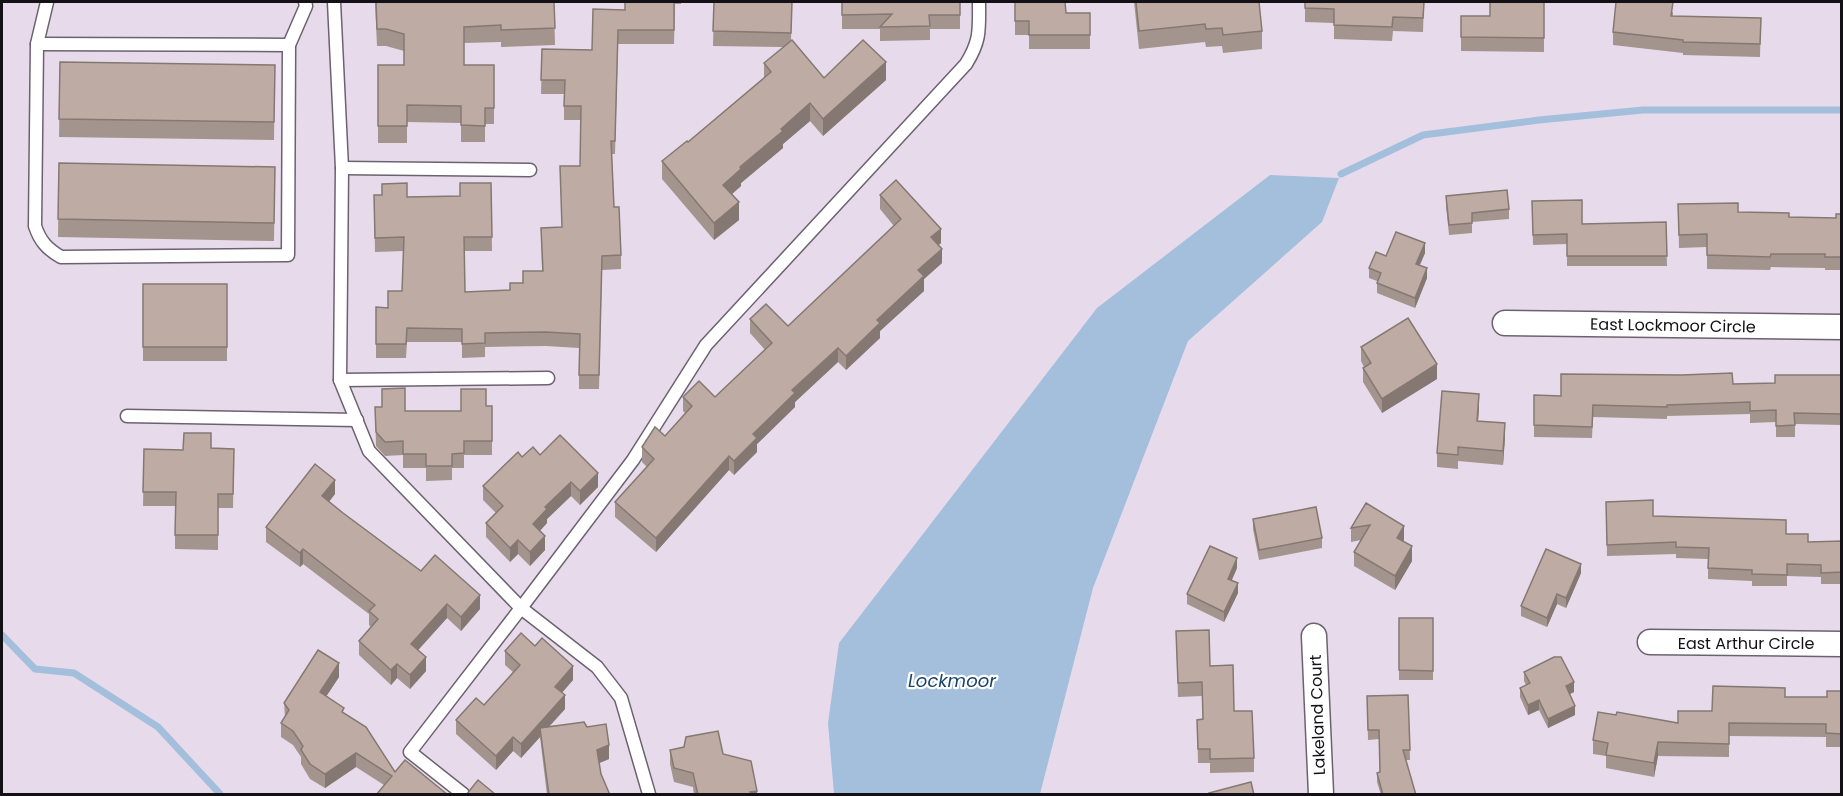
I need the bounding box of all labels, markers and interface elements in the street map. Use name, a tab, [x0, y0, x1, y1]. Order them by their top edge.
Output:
street label: East Lockmoor Circle	[1590, 313, 1756, 338]
street label: East Arthur Circle	[1678, 632, 1814, 655]
street label: Lakeland Court	[1304, 654, 1331, 776]
water label: Lockmoor	[908, 668, 997, 693]

